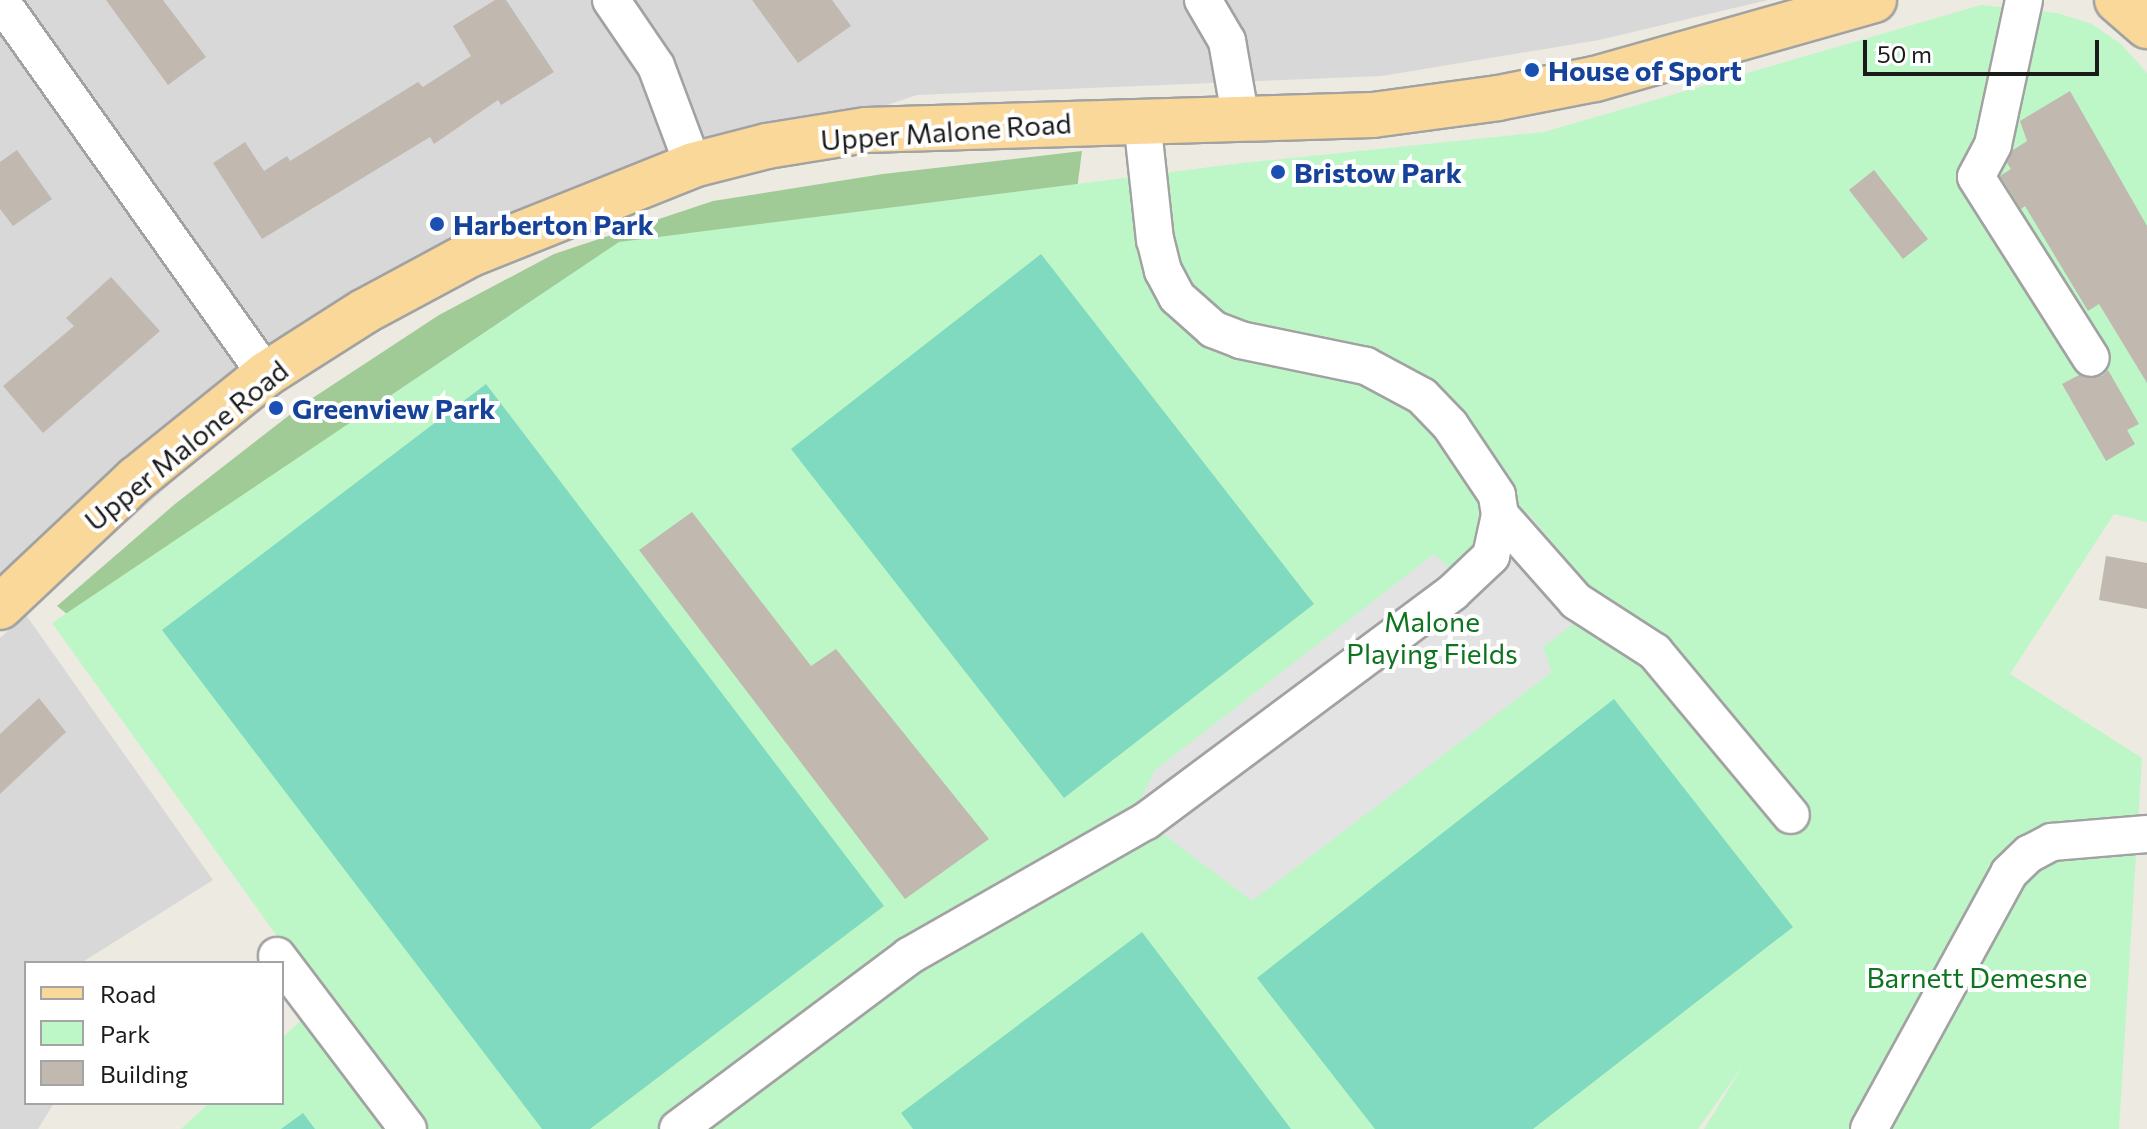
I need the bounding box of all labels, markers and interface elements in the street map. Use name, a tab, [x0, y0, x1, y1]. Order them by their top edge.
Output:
scale bar	[1867, 24, 2103, 74]
text: 50 m	[1877, 39, 1932, 68]
place label: House of Sport	[1548, 53, 1742, 87]
marker: House of Sport	[1523, 61, 1541, 79]
street label: Upper Malone Road	[819, 105, 1073, 157]
place label: Bristow Park	[1294, 155, 1462, 189]
marker: Bristow Park	[1269, 163, 1287, 181]
place label: Harberton Park	[453, 207, 654, 241]
marker: Harberton Park	[428, 215, 446, 233]
street label: Upper Malone Road	[78, 353, 294, 537]
place label: Greenview Park	[292, 391, 495, 425]
marker: Greenview Park	[267, 399, 285, 417]
park label: Malone Playing Fields	[1346, 604, 1518, 670]
park label: Barnett Demesne	[1867, 960, 2087, 994]
legend	[24, 961, 284, 1105]
text: Road	[100, 979, 156, 1008]
text: Park	[100, 1019, 150, 1048]
text: Building	[100, 1059, 188, 1088]

